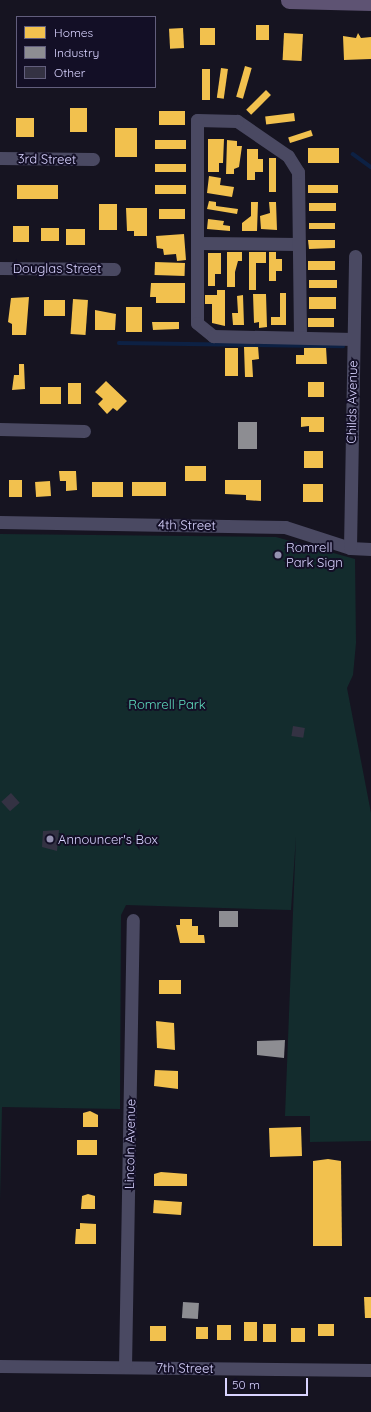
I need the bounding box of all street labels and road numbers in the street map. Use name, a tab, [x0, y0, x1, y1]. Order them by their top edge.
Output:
street label: 3rd Street	[18, 151, 76, 167]
street label: Douglas Street	[13, 260, 101, 276]
street label: Childs Avenue	[343, 360, 361, 444]
street label: 4th Street	[158, 517, 216, 533]
street label: Lincoln Avenue	[121, 1099, 139, 1189]
street label: 7th Street	[156, 1360, 214, 1376]

